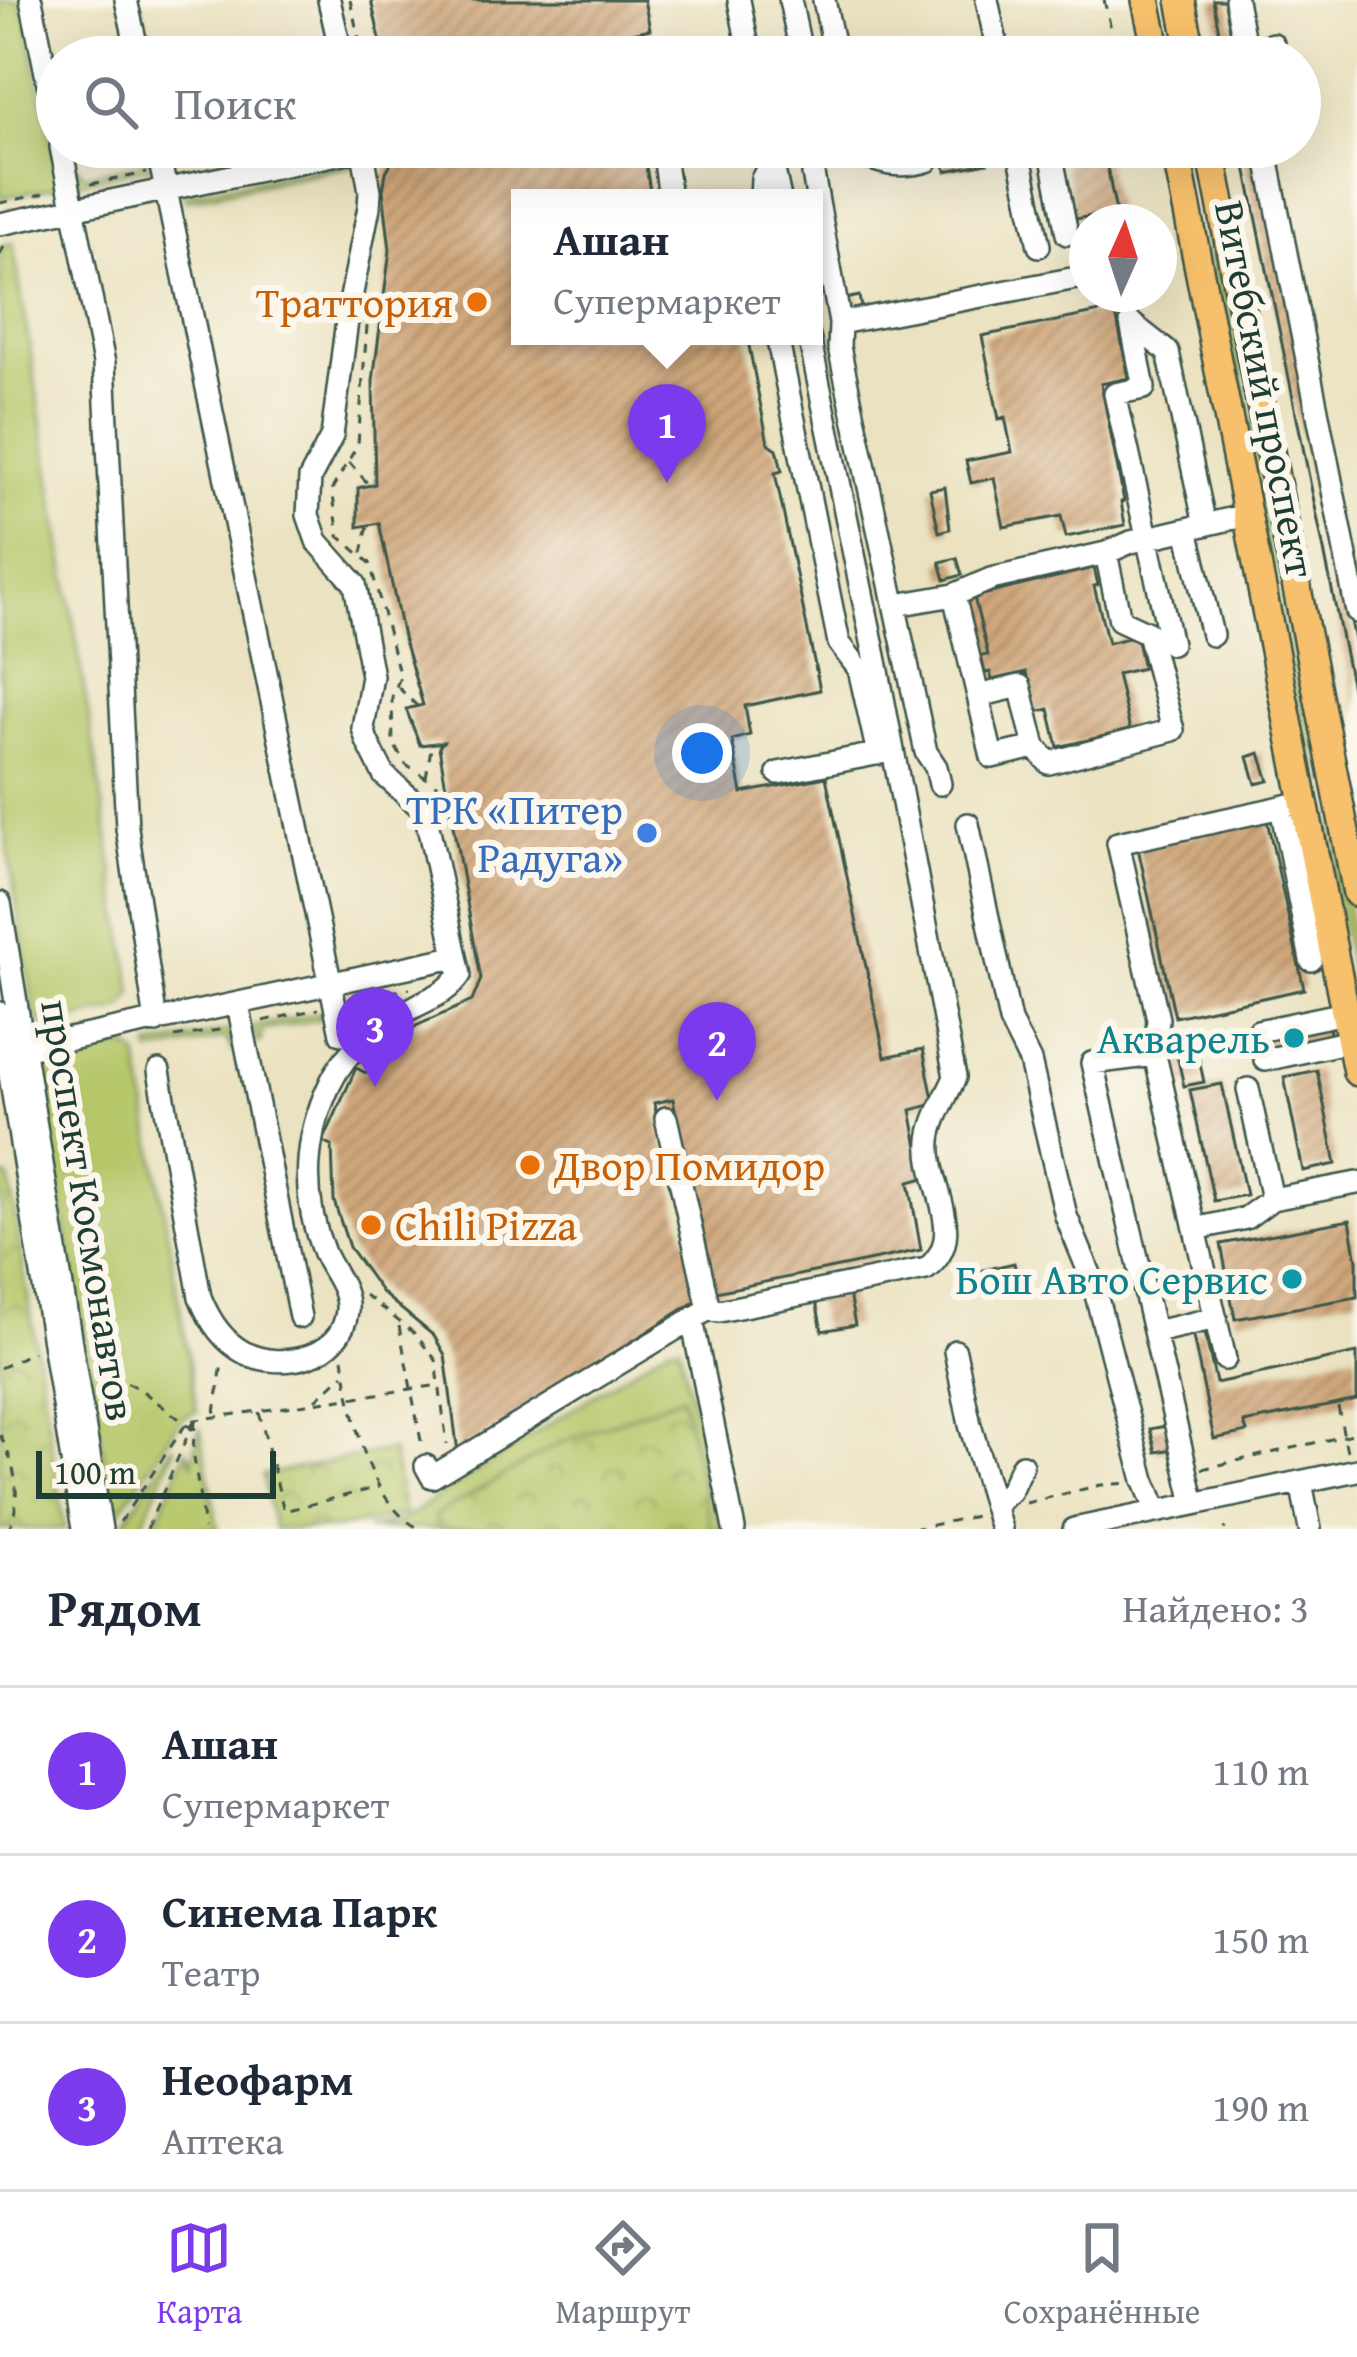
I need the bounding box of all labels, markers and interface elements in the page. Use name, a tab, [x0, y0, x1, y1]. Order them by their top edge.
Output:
search box	[36, 36, 1321, 168]
icon: search	[78, 69, 144, 135]
text: Поиск	[174, 70, 296, 135]
popup	[511, 189, 823, 345]
street label: Витебский проспект	[1200, 196, 1333, 582]
north arrow	[1069, 204, 1177, 312]
text: Ашан	[553, 206, 669, 271]
place label: Траттория	[256, 271, 453, 332]
text: Супермаркет	[553, 271, 781, 328]
marker: Траттория	[464, 289, 490, 315]
pin: 1	[628, 384, 706, 483]
your location	[672, 723, 732, 783]
place label: ТРК «Питер Радуга»	[406, 778, 623, 887]
marker: ТРК «Питер Радуга»	[634, 820, 660, 846]
pin: 3	[336, 988, 414, 1087]
street label: проспект Космонавтов	[26, 995, 153, 1425]
pin: 2	[678, 1002, 756, 1101]
place label: Акварель	[1097, 1007, 1270, 1068]
marker: Акварель	[1281, 1025, 1307, 1051]
place label: Двор Помидор	[553, 1134, 825, 1195]
marker: Двор Помидор	[517, 1152, 543, 1178]
place label: Chili Pizza	[395, 1194, 577, 1255]
marker: Chili Pizza	[358, 1212, 384, 1238]
place label: Бош Авто Сервис	[956, 1248, 1268, 1309]
marker: Бош Авто Сервис	[1279, 1266, 1305, 1292]
scale bar	[36, 1445, 276, 1498]
text: 100 m	[54, 1448, 136, 1496]
text: Рядом	[48, 1570, 202, 1645]
text: Найдено: 3	[1122, 1579, 1309, 1636]
text: Ашан	[162, 1710, 278, 1775]
text: 1	[77, 1742, 97, 1799]
text: 110 m	[1212, 1742, 1309, 1799]
text: Супермаркет	[162, 1775, 389, 1832]
text: Синема Парк	[162, 1878, 437, 1943]
text: 2	[77, 1910, 97, 1967]
text: 150 m	[1212, 1910, 1309, 1967]
text: Театр	[162, 1943, 261, 2000]
text: Неофарм	[162, 2046, 354, 2111]
text: 3	[77, 2078, 97, 2135]
text: 190 m	[1212, 2078, 1309, 2135]
text: Аптека	[162, 2111, 284, 2168]
tab: Карта	[157, 2215, 242, 2335]
tab: Маршрут	[555, 2215, 690, 2335]
tab: Сохранённые	[1004, 2215, 1200, 2335]

